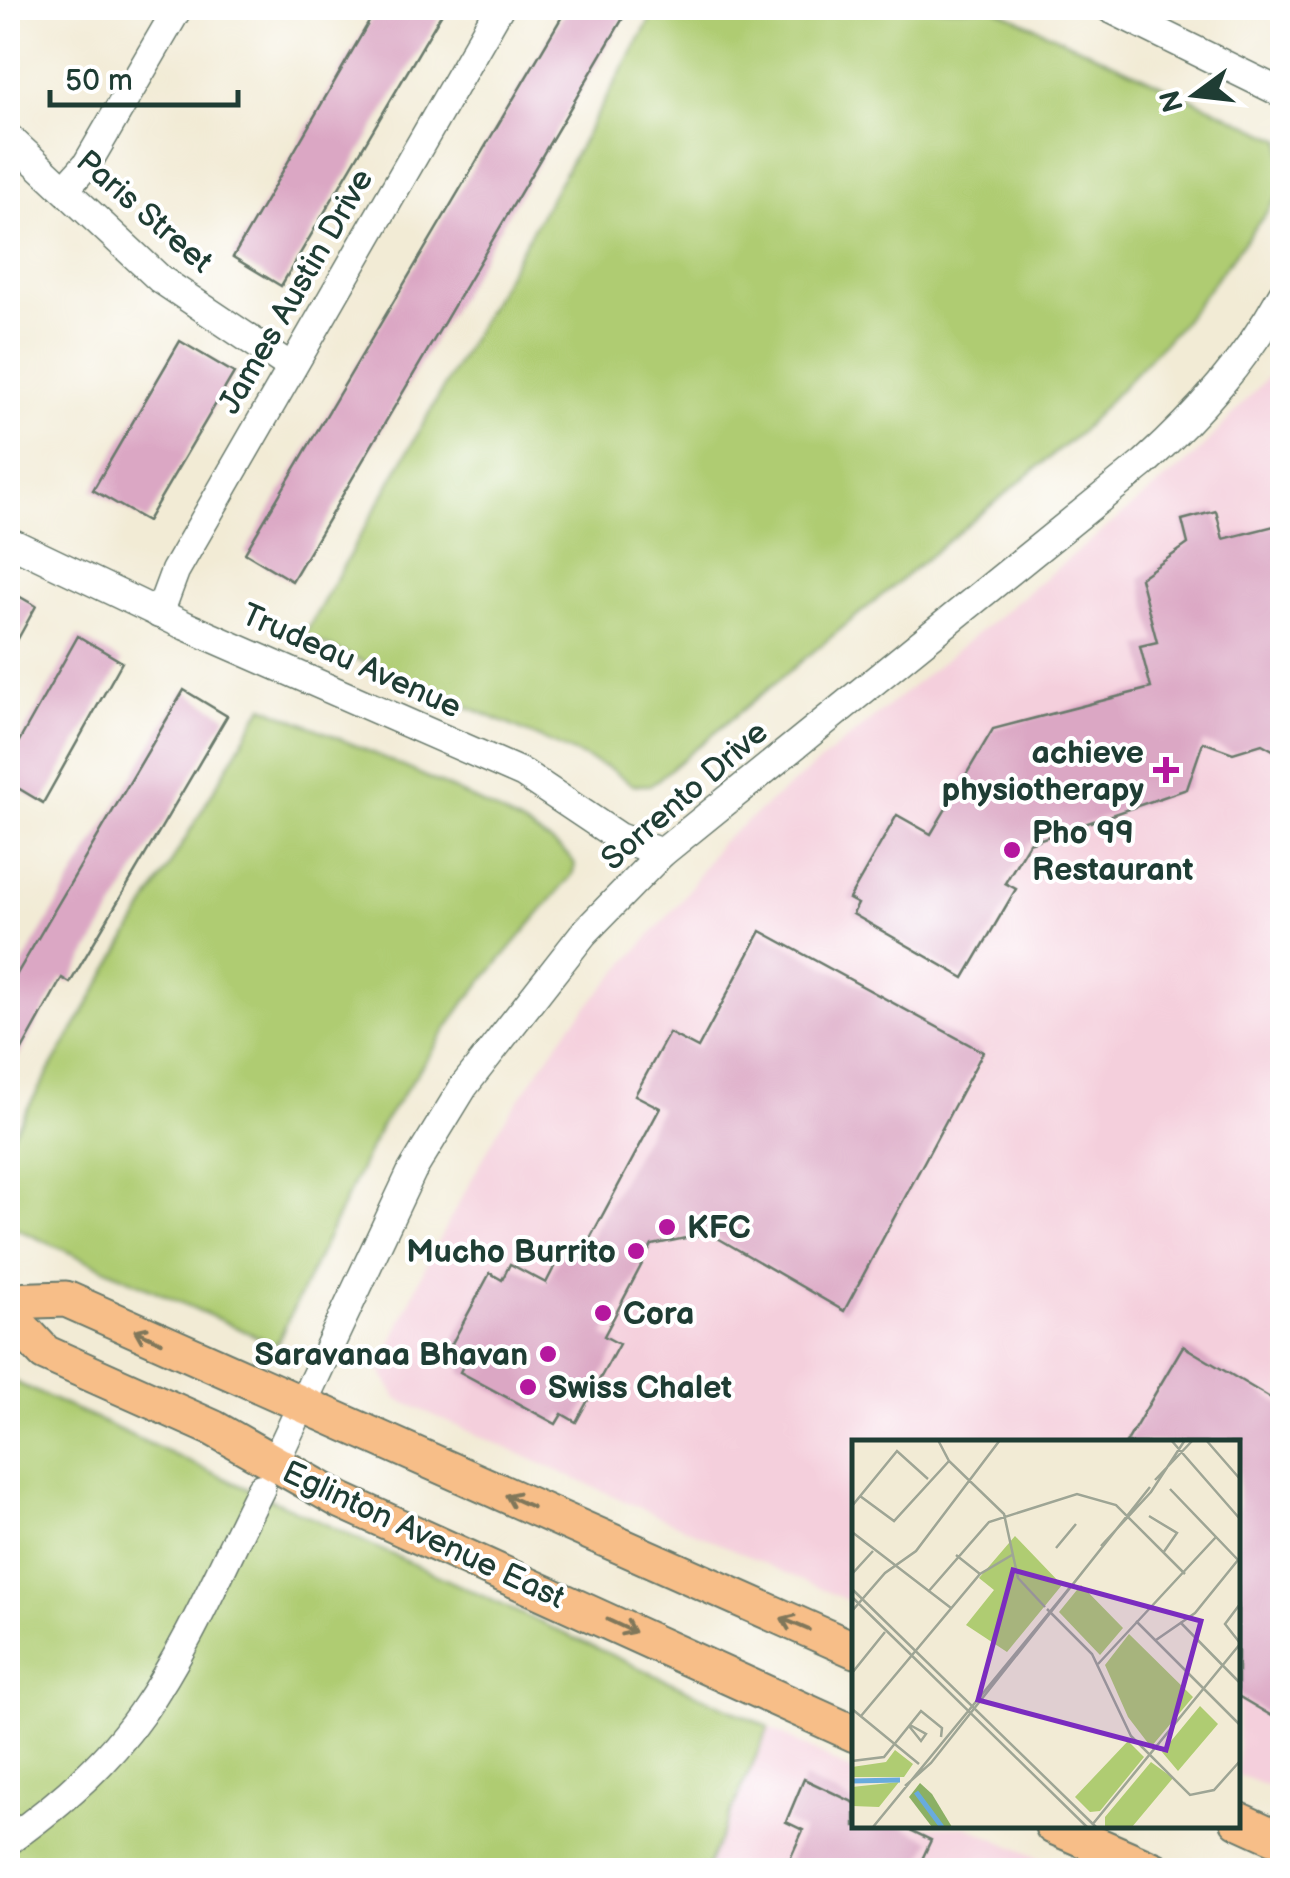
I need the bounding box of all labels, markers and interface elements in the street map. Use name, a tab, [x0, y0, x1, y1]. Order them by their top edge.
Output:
scale bar	[50, 45, 238, 107]
north arrow	[1145, 45, 1245, 145]
text: 50 m	[65, 63, 133, 99]
text: N	[1154, 87, 1191, 116]
street label: Paris Street	[68, 142, 220, 282]
street label: James Austin Drive	[210, 162, 382, 421]
street label: Trudeau Avenue	[236, 596, 467, 727]
street label: Sorrento Drive	[594, 713, 776, 879]
place label: achieve physiotherapy	[942, 734, 1144, 810]
marker: achieve physiotherapy	[1153, 757, 1179, 783]
place label: Pho 99 Restaurant	[1032, 814, 1194, 890]
marker: Pho 99 Restaurant	[1001, 839, 1023, 861]
place label: KFC	[687, 1209, 751, 1248]
marker: KFC	[656, 1216, 678, 1238]
place label: Mucho Burrito	[406, 1233, 616, 1272]
marker: Mucho Burrito	[625, 1240, 647, 1262]
place label: Cora	[623, 1295, 694, 1334]
marker: Cora	[592, 1302, 614, 1324]
one-way arrow	[133, 1326, 164, 1344]
place label: Saravanaa Bhavan	[254, 1336, 528, 1375]
marker: Saravanaa Bhavan	[537, 1343, 559, 1365]
place label: Swiss Chalet	[548, 1369, 732, 1408]
marker: Swiss Chalet	[517, 1376, 539, 1398]
inset map	[852, 1440, 1240, 1828]
street label: Eglinton Avenue East	[276, 1453, 571, 1618]
one-way arrow	[504, 1491, 535, 1509]
one-way arrow	[780, 1613, 811, 1631]
one-way arrow	[605, 1618, 635, 1636]

